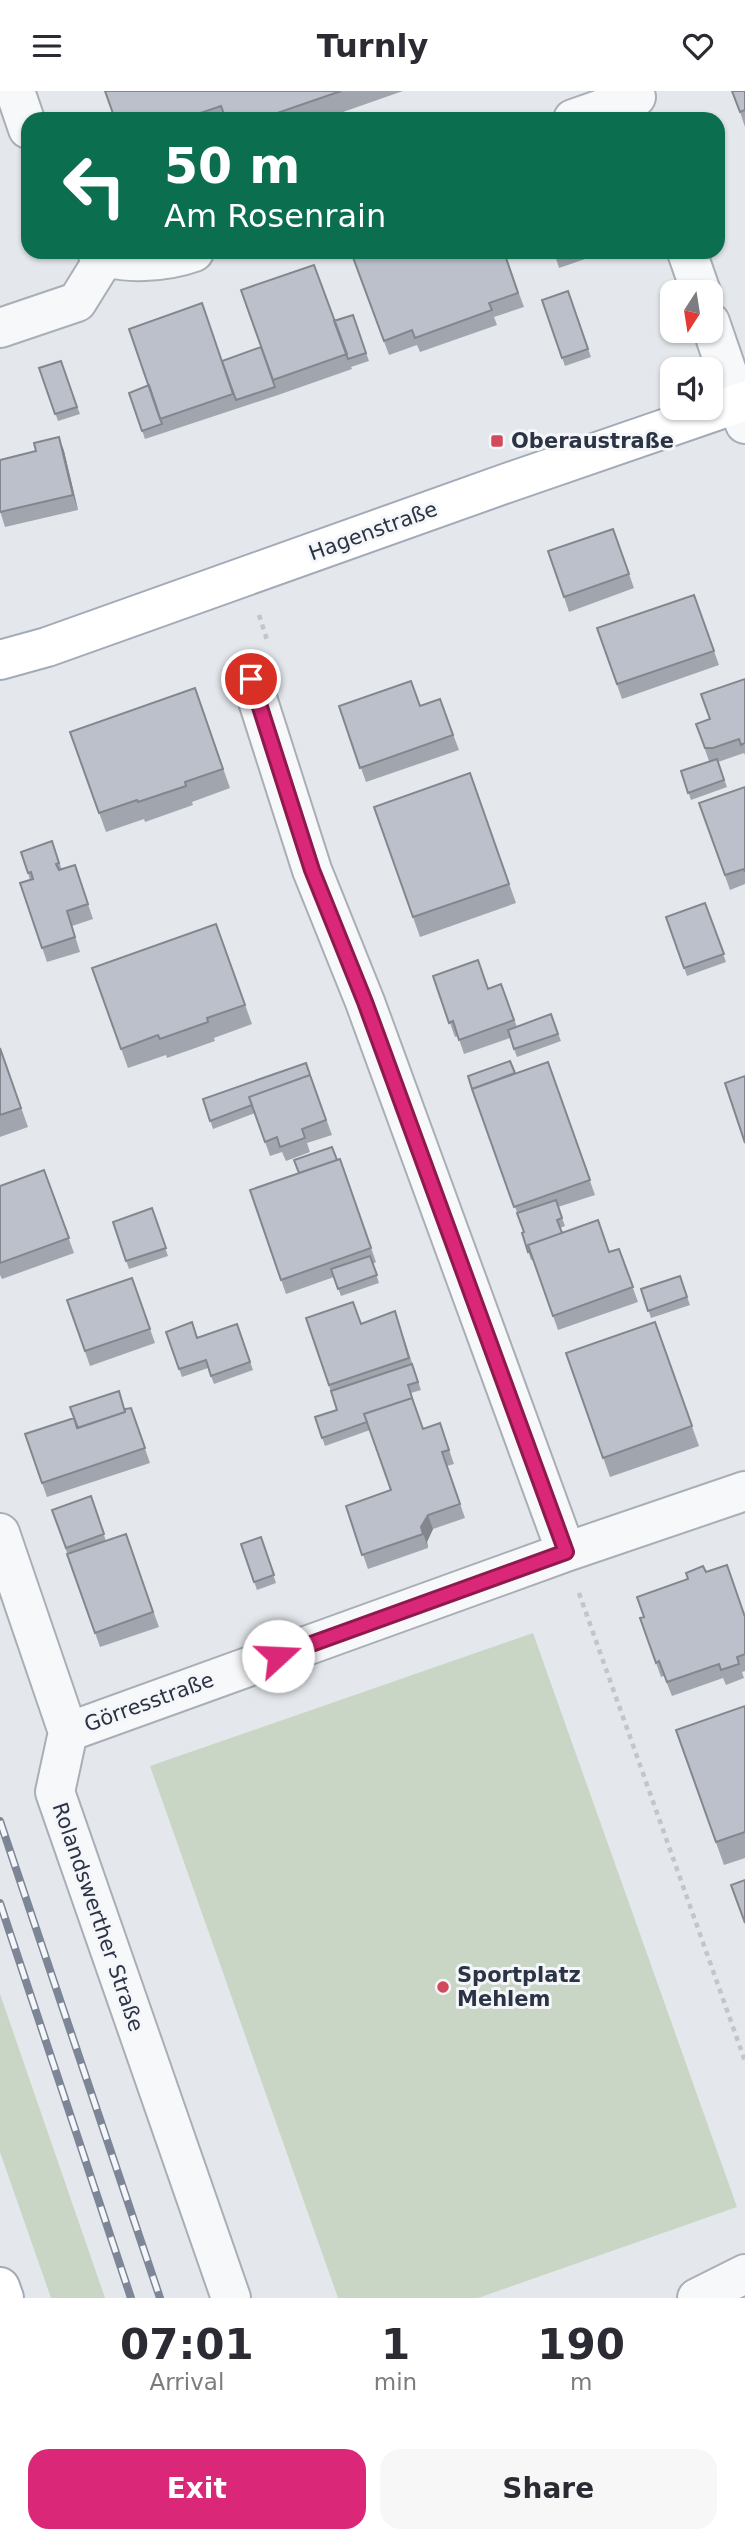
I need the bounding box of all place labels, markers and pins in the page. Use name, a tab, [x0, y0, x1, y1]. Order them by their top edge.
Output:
place label: Oberaustraße	[511, 429, 674, 453]
marker: Oberaustraße	[489, 433, 505, 449]
pin	[221, 649, 281, 709]
place label: Sportplatz Mehlem	[457, 1963, 581, 2011]
marker: Sportplatz Mehlem	[435, 1979, 451, 1995]

